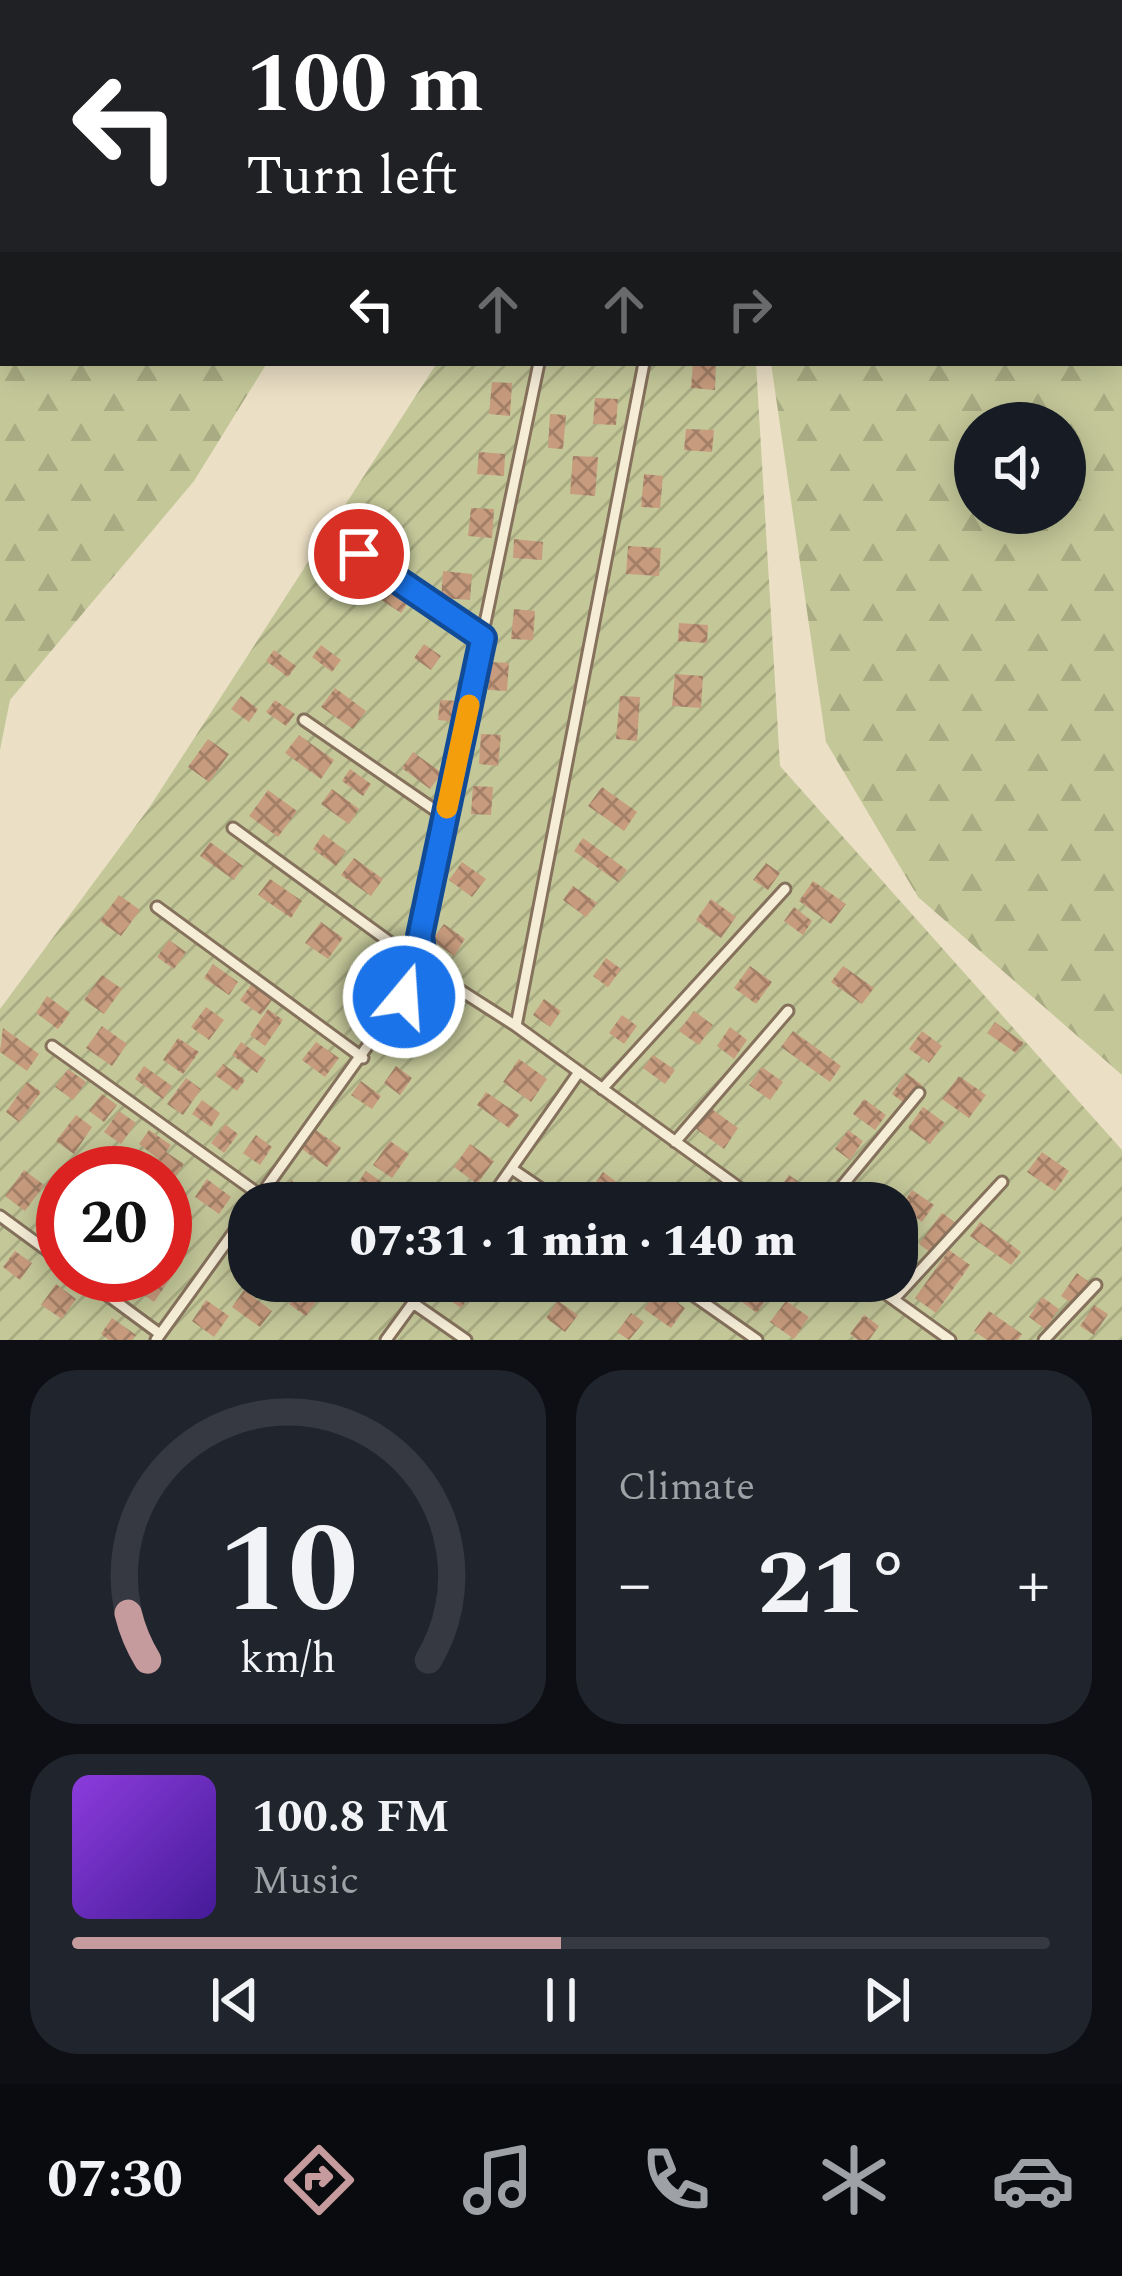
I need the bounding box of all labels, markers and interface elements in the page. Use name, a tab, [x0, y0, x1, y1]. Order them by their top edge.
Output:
text: 100 m	[246, 21, 484, 149]
icon: left	[48, 48, 204, 204]
text: Turn left	[246, 136, 458, 218]
icon: left	[339, 276, 405, 342]
icon: ahead	[465, 276, 531, 342]
icon: ahead	[591, 276, 657, 342]
icon: right	[717, 276, 783, 342]
map controls	[954, 402, 1086, 534]
button: sound	[954, 402, 1086, 534]
pin	[308, 503, 410, 605]
icon: arrive	[326, 521, 392, 587]
position arrow	[341, 934, 467, 1060]
speed limit sign: 20	[36, 1146, 192, 1302]
text: 07:31 · 1 min · 140 m	[350, 1207, 796, 1276]
text: Climate	[618, 1458, 755, 1517]
text: 10	[218, 1477, 358, 1667]
text: 21°	[758, 1517, 911, 1654]
text: −	[618, 1535, 651, 1636]
text: +	[1017, 1535, 1050, 1636]
text: km/h	[240, 1627, 336, 1692]
text: 100.8 FM	[252, 1783, 449, 1852]
text: Music	[252, 1852, 359, 1911]
icon: previous	[202, 1967, 268, 2033]
icon: pause	[528, 1967, 594, 2033]
icon: next	[854, 1967, 920, 2033]
icon: directions	[277, 2138, 361, 2222]
icon: music	[456, 2138, 540, 2222]
icon: phone	[634, 2138, 718, 2222]
icon: climate	[812, 2138, 896, 2222]
icon: car	[991, 2138, 1075, 2222]
text: 07:30	[47, 2139, 183, 2221]

